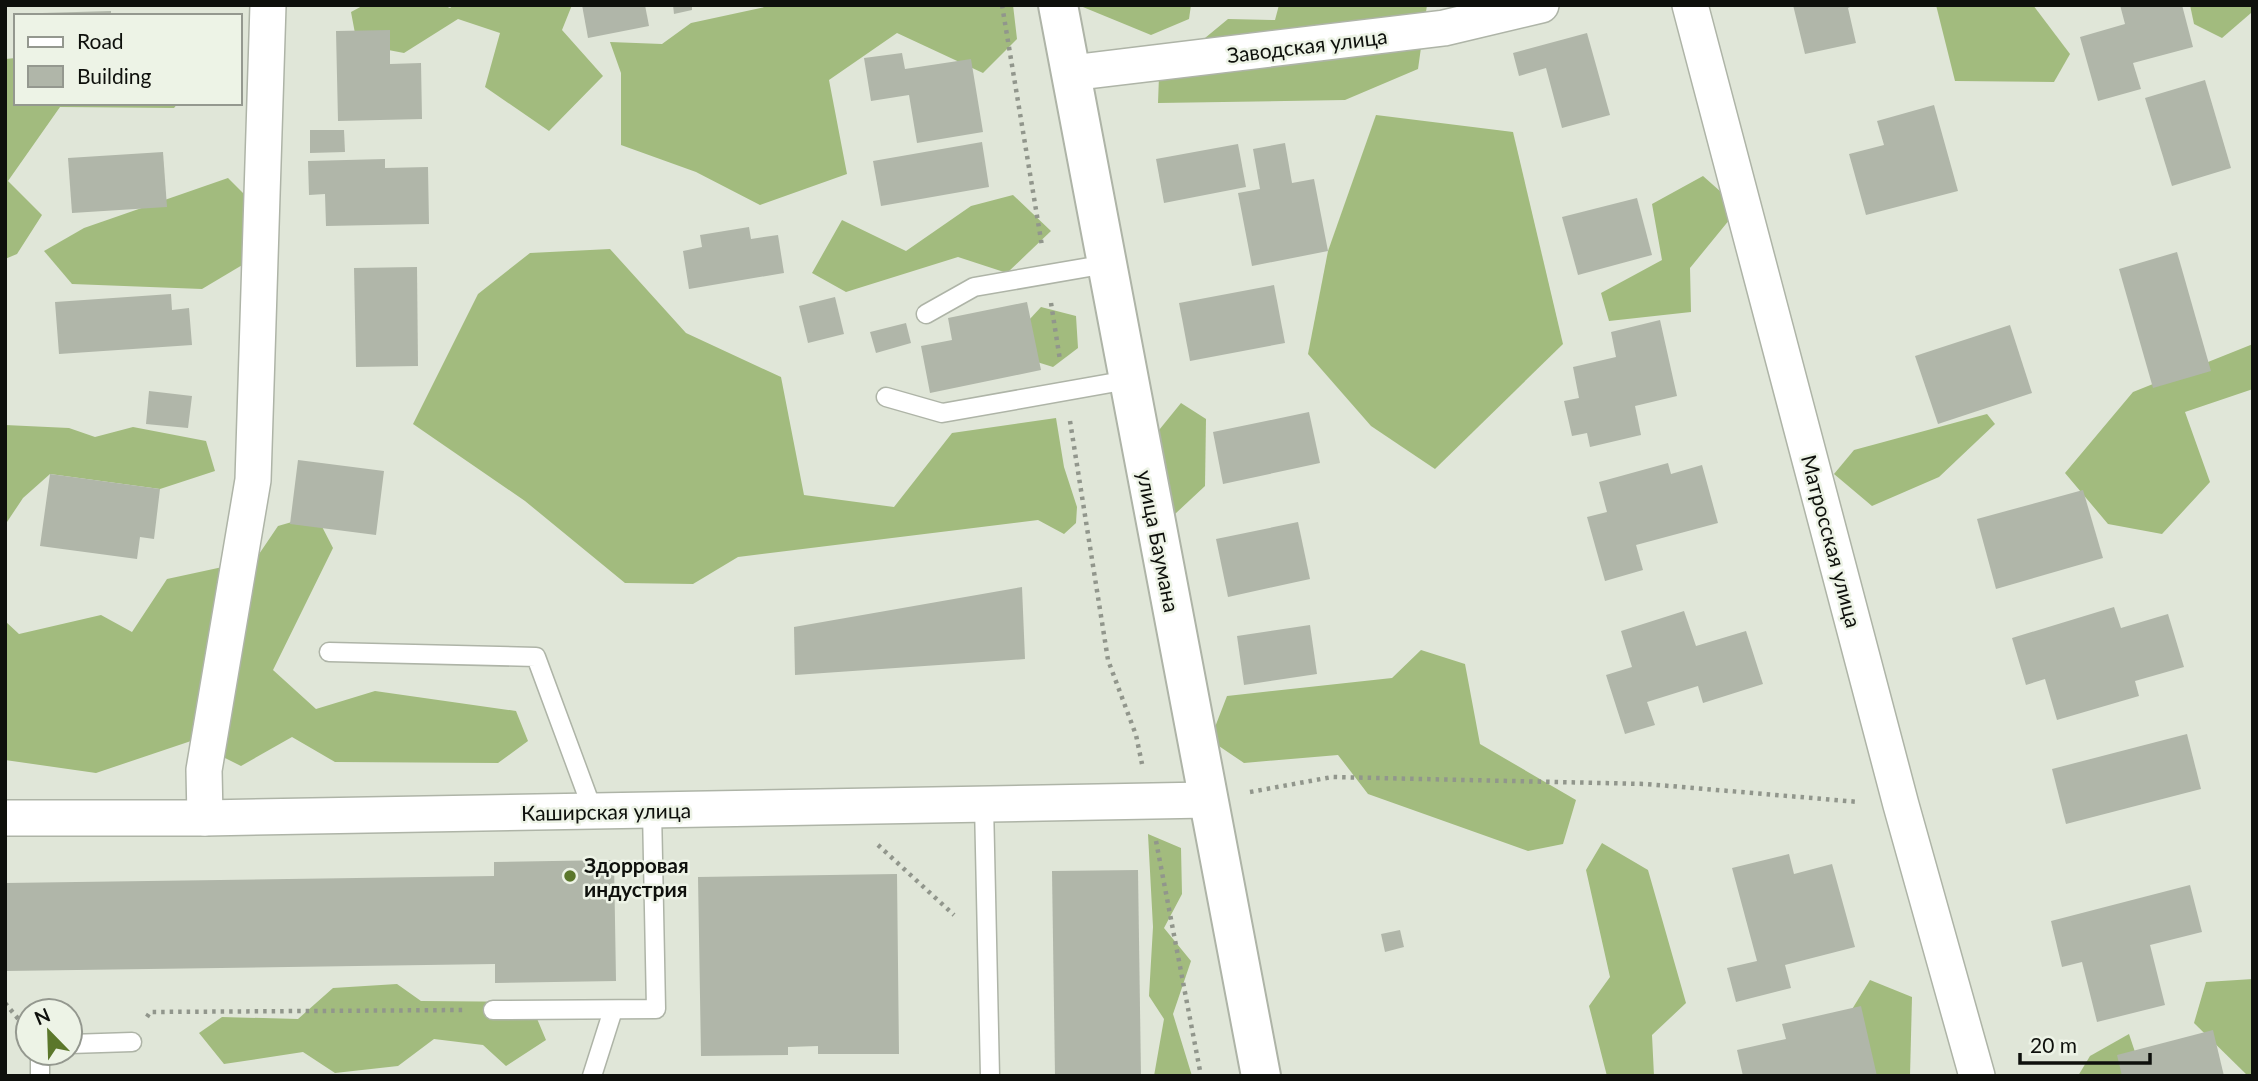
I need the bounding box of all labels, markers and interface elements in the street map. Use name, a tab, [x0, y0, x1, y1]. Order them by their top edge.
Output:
legend	[14, 14, 242, 105]
street label: Заводская улица	[1225, 23, 1389, 67]
text: Road	[77, 28, 124, 53]
text: Building	[77, 63, 152, 88]
street label: Матросская улица	[1797, 452, 1867, 630]
street label: улица Баумана	[1133, 468, 1185, 614]
street label: Каширская улица	[521, 797, 691, 825]
place label: Здорровая индустрия	[584, 852, 689, 901]
marker: Здорровая индустрия	[562, 868, 578, 884]
north arrow	[14, 997, 84, 1067]
text: N	[31, 1002, 53, 1029]
scale bar	[2020, 1021, 2150, 1066]
text: 20 m	[2030, 1032, 2077, 1057]

